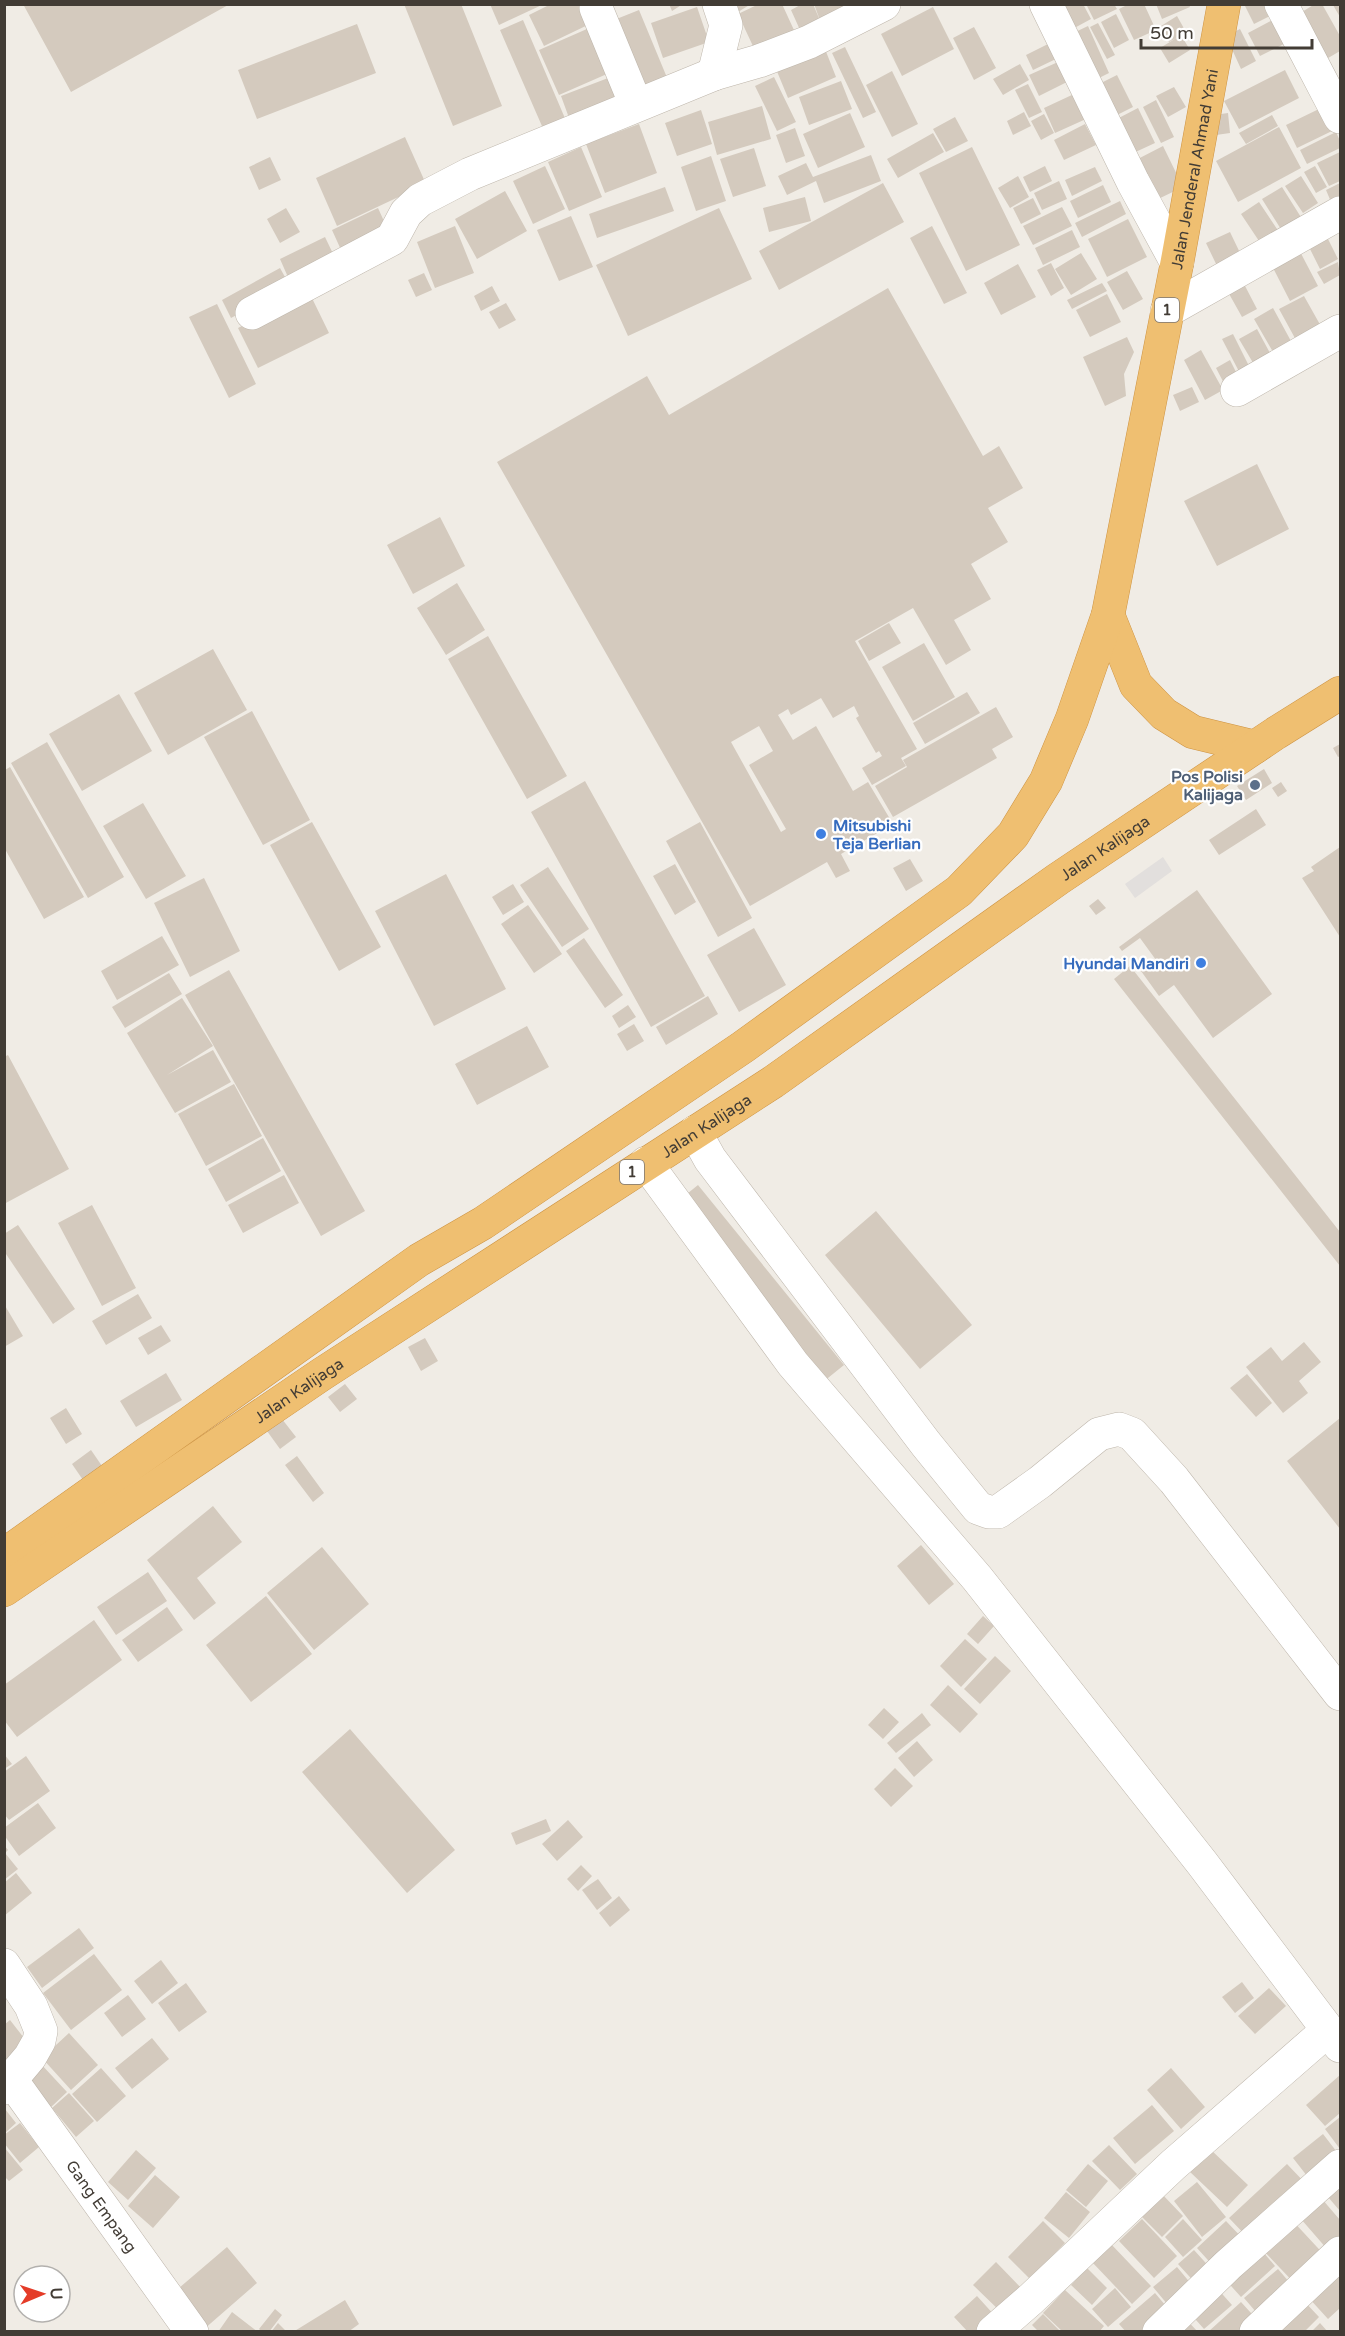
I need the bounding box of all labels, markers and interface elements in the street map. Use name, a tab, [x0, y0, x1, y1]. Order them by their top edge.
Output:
scale bar	[1141, 12, 1312, 50]
text: 50 m	[1150, 22, 1194, 44]
street label: Jalan Jenderal Ahmad Yani	[1167, 67, 1223, 271]
road number: 1	[1155, 298, 1179, 322]
place label: Pos Polisi Kalijaga	[1171, 767, 1243, 805]
marker: Pos Polisi Kalijaga	[1248, 778, 1262, 792]
street label: Jalan Kalijaga	[1057, 811, 1154, 885]
place label: Mitsubishi Teja Berlian	[832, 816, 921, 854]
marker: Mitsubishi Teja Berlian	[814, 827, 828, 841]
place label: Hyundai Mandiri	[1063, 954, 1189, 974]
marker: Hyundai Mandiri	[1194, 956, 1208, 970]
street label: Jalan Kalijaga	[658, 1090, 755, 1163]
road number: 1	[620, 1160, 644, 1184]
street label: Jalan Kalijaga	[251, 1354, 347, 1428]
street label: Gang Empang	[61, 2157, 141, 2257]
north arrow	[12, 2264, 72, 2324]
text: U	[46, 2287, 66, 2300]

